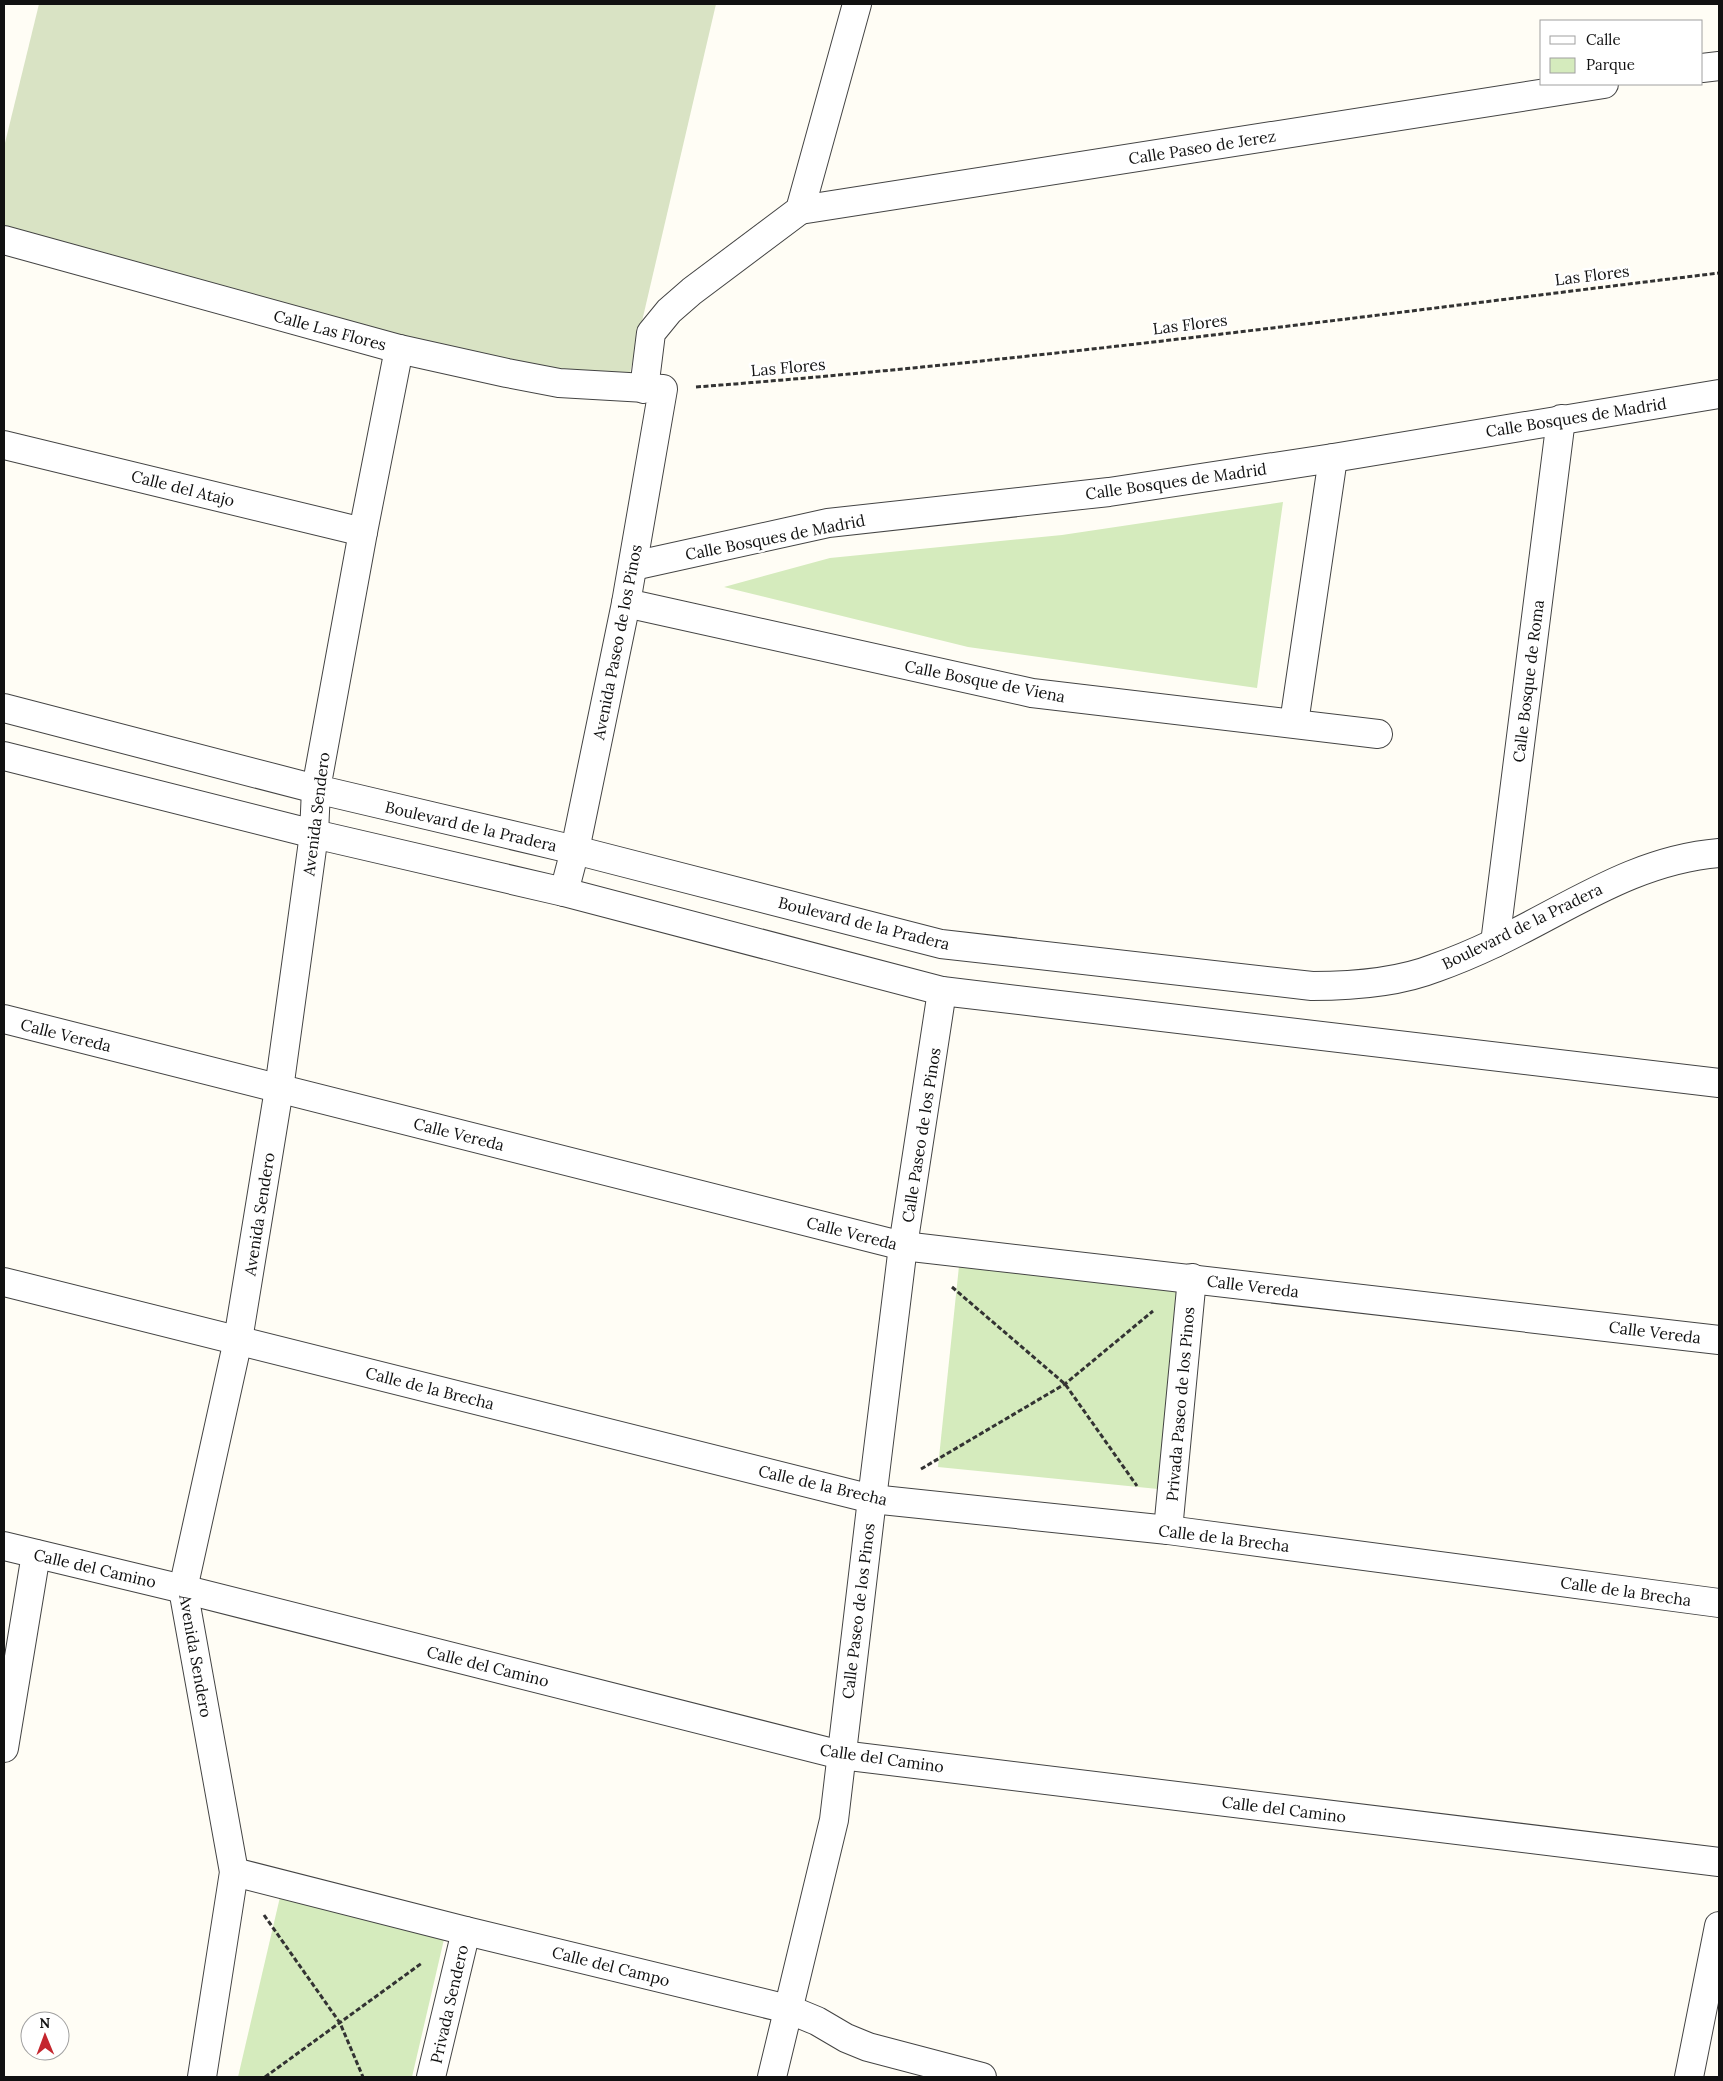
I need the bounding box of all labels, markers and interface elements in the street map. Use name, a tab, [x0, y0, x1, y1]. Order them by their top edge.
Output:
legend	[1540, 20, 1703, 85]
text: Calle	[1586, 30, 1621, 49]
text: Parque	[1586, 55, 1635, 74]
street label: Calle Paseo de Jerez	[1127, 125, 1277, 169]
street label: Las Flores	[1554, 261, 1630, 289]
street label: Calle Las Flores	[271, 305, 389, 355]
street label: Las Flores	[1152, 310, 1228, 338]
street label: Las Flores	[750, 354, 826, 380]
street label: Calle Bosques de Madrid	[1484, 393, 1668, 441]
street label: Calle Bosques de Madrid	[1084, 458, 1268, 504]
street label: Calle del Atajo	[129, 466, 237, 510]
street label: Calle Bosques de Madrid	[683, 510, 867, 564]
street label: Avenida Paseo de los Pinos	[588, 543, 646, 742]
street label: Calle Bosque de Roma	[1508, 599, 1548, 763]
street label: Calle Bosque de Viena	[903, 656, 1067, 706]
street label: Avenida Sendero	[298, 751, 334, 878]
street label: Boulevard de la Pradera	[383, 796, 559, 856]
street label: Boulevard de la Pradera	[1439, 878, 1605, 974]
street label: Boulevard de la Pradera	[776, 892, 952, 954]
street label: Calle Vereda	[19, 1014, 113, 1056]
street label: Calle Paseo de los Pinos	[897, 1046, 945, 1224]
street label: Calle Vereda	[412, 1113, 506, 1155]
street label: Avenida Sendero	[239, 1151, 279, 1278]
street label: Calle Vereda	[805, 1212, 899, 1254]
street label: Calle Vereda	[1206, 1270, 1300, 1302]
street label: Privada Paseo de los Pinos	[1162, 1306, 1198, 1502]
street label: Calle Vereda	[1608, 1316, 1702, 1348]
street label: Calle de la Brecha	[364, 1362, 496, 1414]
street label: Calle de la Brecha	[757, 1460, 889, 1510]
street label: Calle de la Brecha	[1157, 1520, 1291, 1556]
street label: Calle Paseo de los Pinos	[837, 1522, 879, 1700]
street label: Calle del Camino	[32, 1544, 158, 1592]
street label: Calle de la Brecha	[1559, 1572, 1693, 1610]
street label: Avenida Sendero	[175, 1592, 217, 1719]
street label: Calle del Camino	[425, 1641, 551, 1691]
street label: Calle del Camino	[819, 1739, 945, 1777]
street label: Calle del Camino	[1221, 1791, 1347, 1827]
street label: Calle del Campo	[550, 1942, 672, 1990]
street label: Privada Sendero	[426, 1943, 472, 2065]
north arrow	[20, 2011, 70, 2061]
text: N	[39, 2014, 51, 2032]

